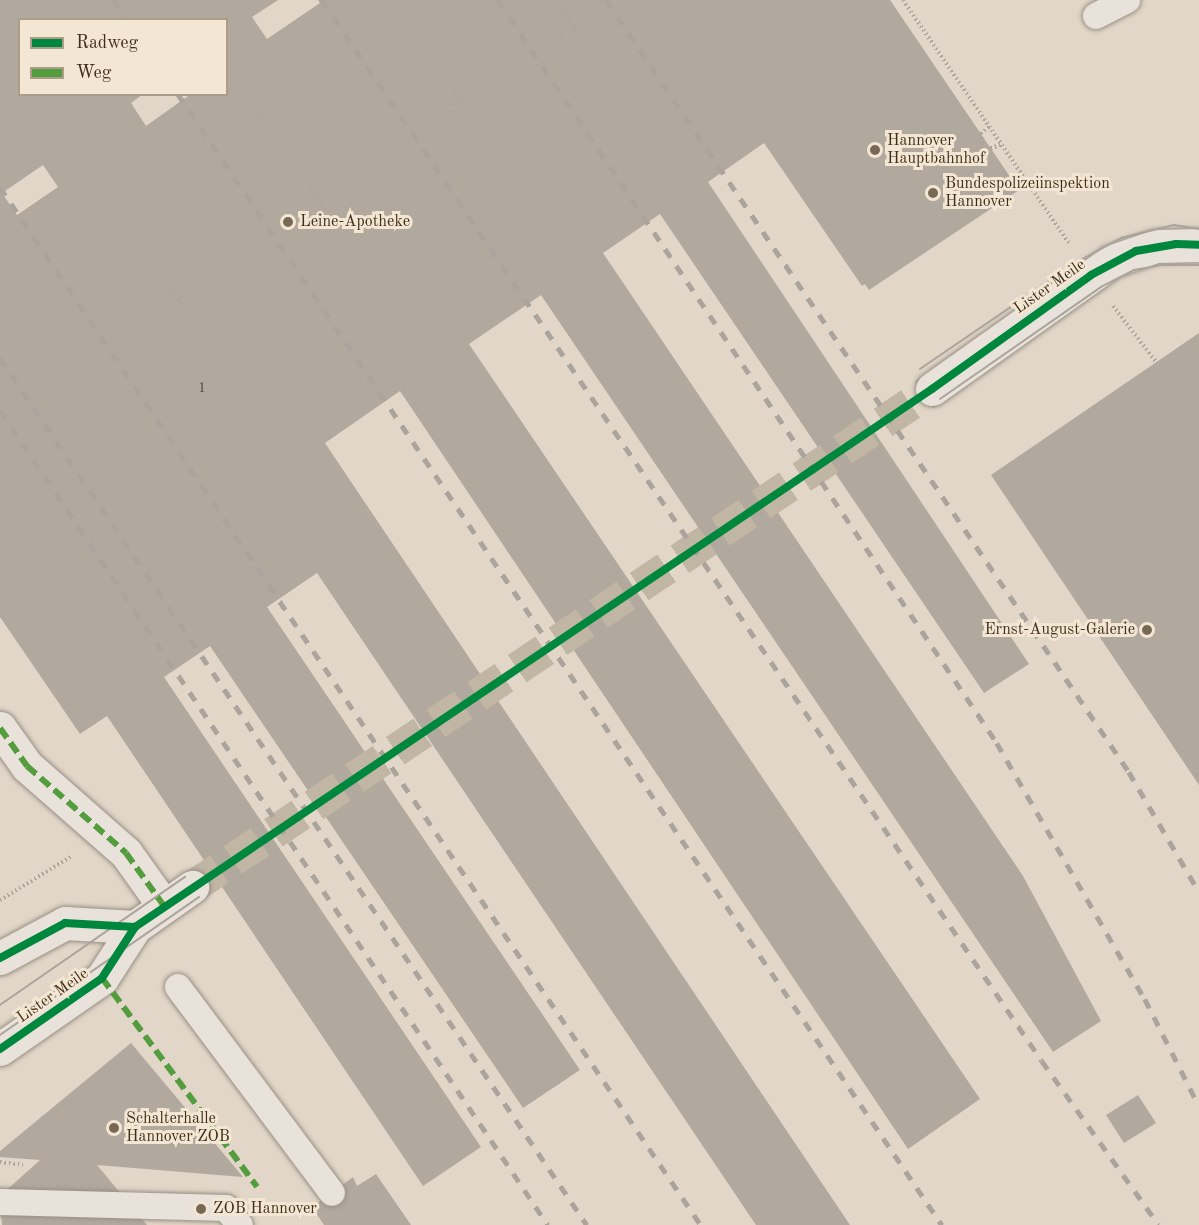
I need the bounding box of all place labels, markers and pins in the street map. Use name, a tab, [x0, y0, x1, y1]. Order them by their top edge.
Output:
place label: Hannover Hauptbahnhof	[887, 131, 985, 169]
marker: Hannover Hauptbahnhof	[868, 143, 882, 157]
place label: Bundespolizeiinspektion Hannover	[945, 174, 1110, 212]
marker: Bundespolizeiinspektion Hannover	[926, 186, 940, 200]
place label: Leine-Apotheke	[300, 212, 410, 232]
marker: Leine-Apotheke	[281, 215, 295, 229]
place label: Ernst-August-Galerie	[985, 620, 1135, 640]
marker: Ernst-August-Galerie	[1140, 623, 1154, 637]
place label: Schalterhalle Hannover ZOB	[126, 1109, 230, 1147]
marker: Schalterhalle Hannover ZOB	[107, 1121, 121, 1135]
place label: ZOB Hannover	[213, 1199, 317, 1219]
marker: ZOB Hannover	[194, 1202, 208, 1216]

